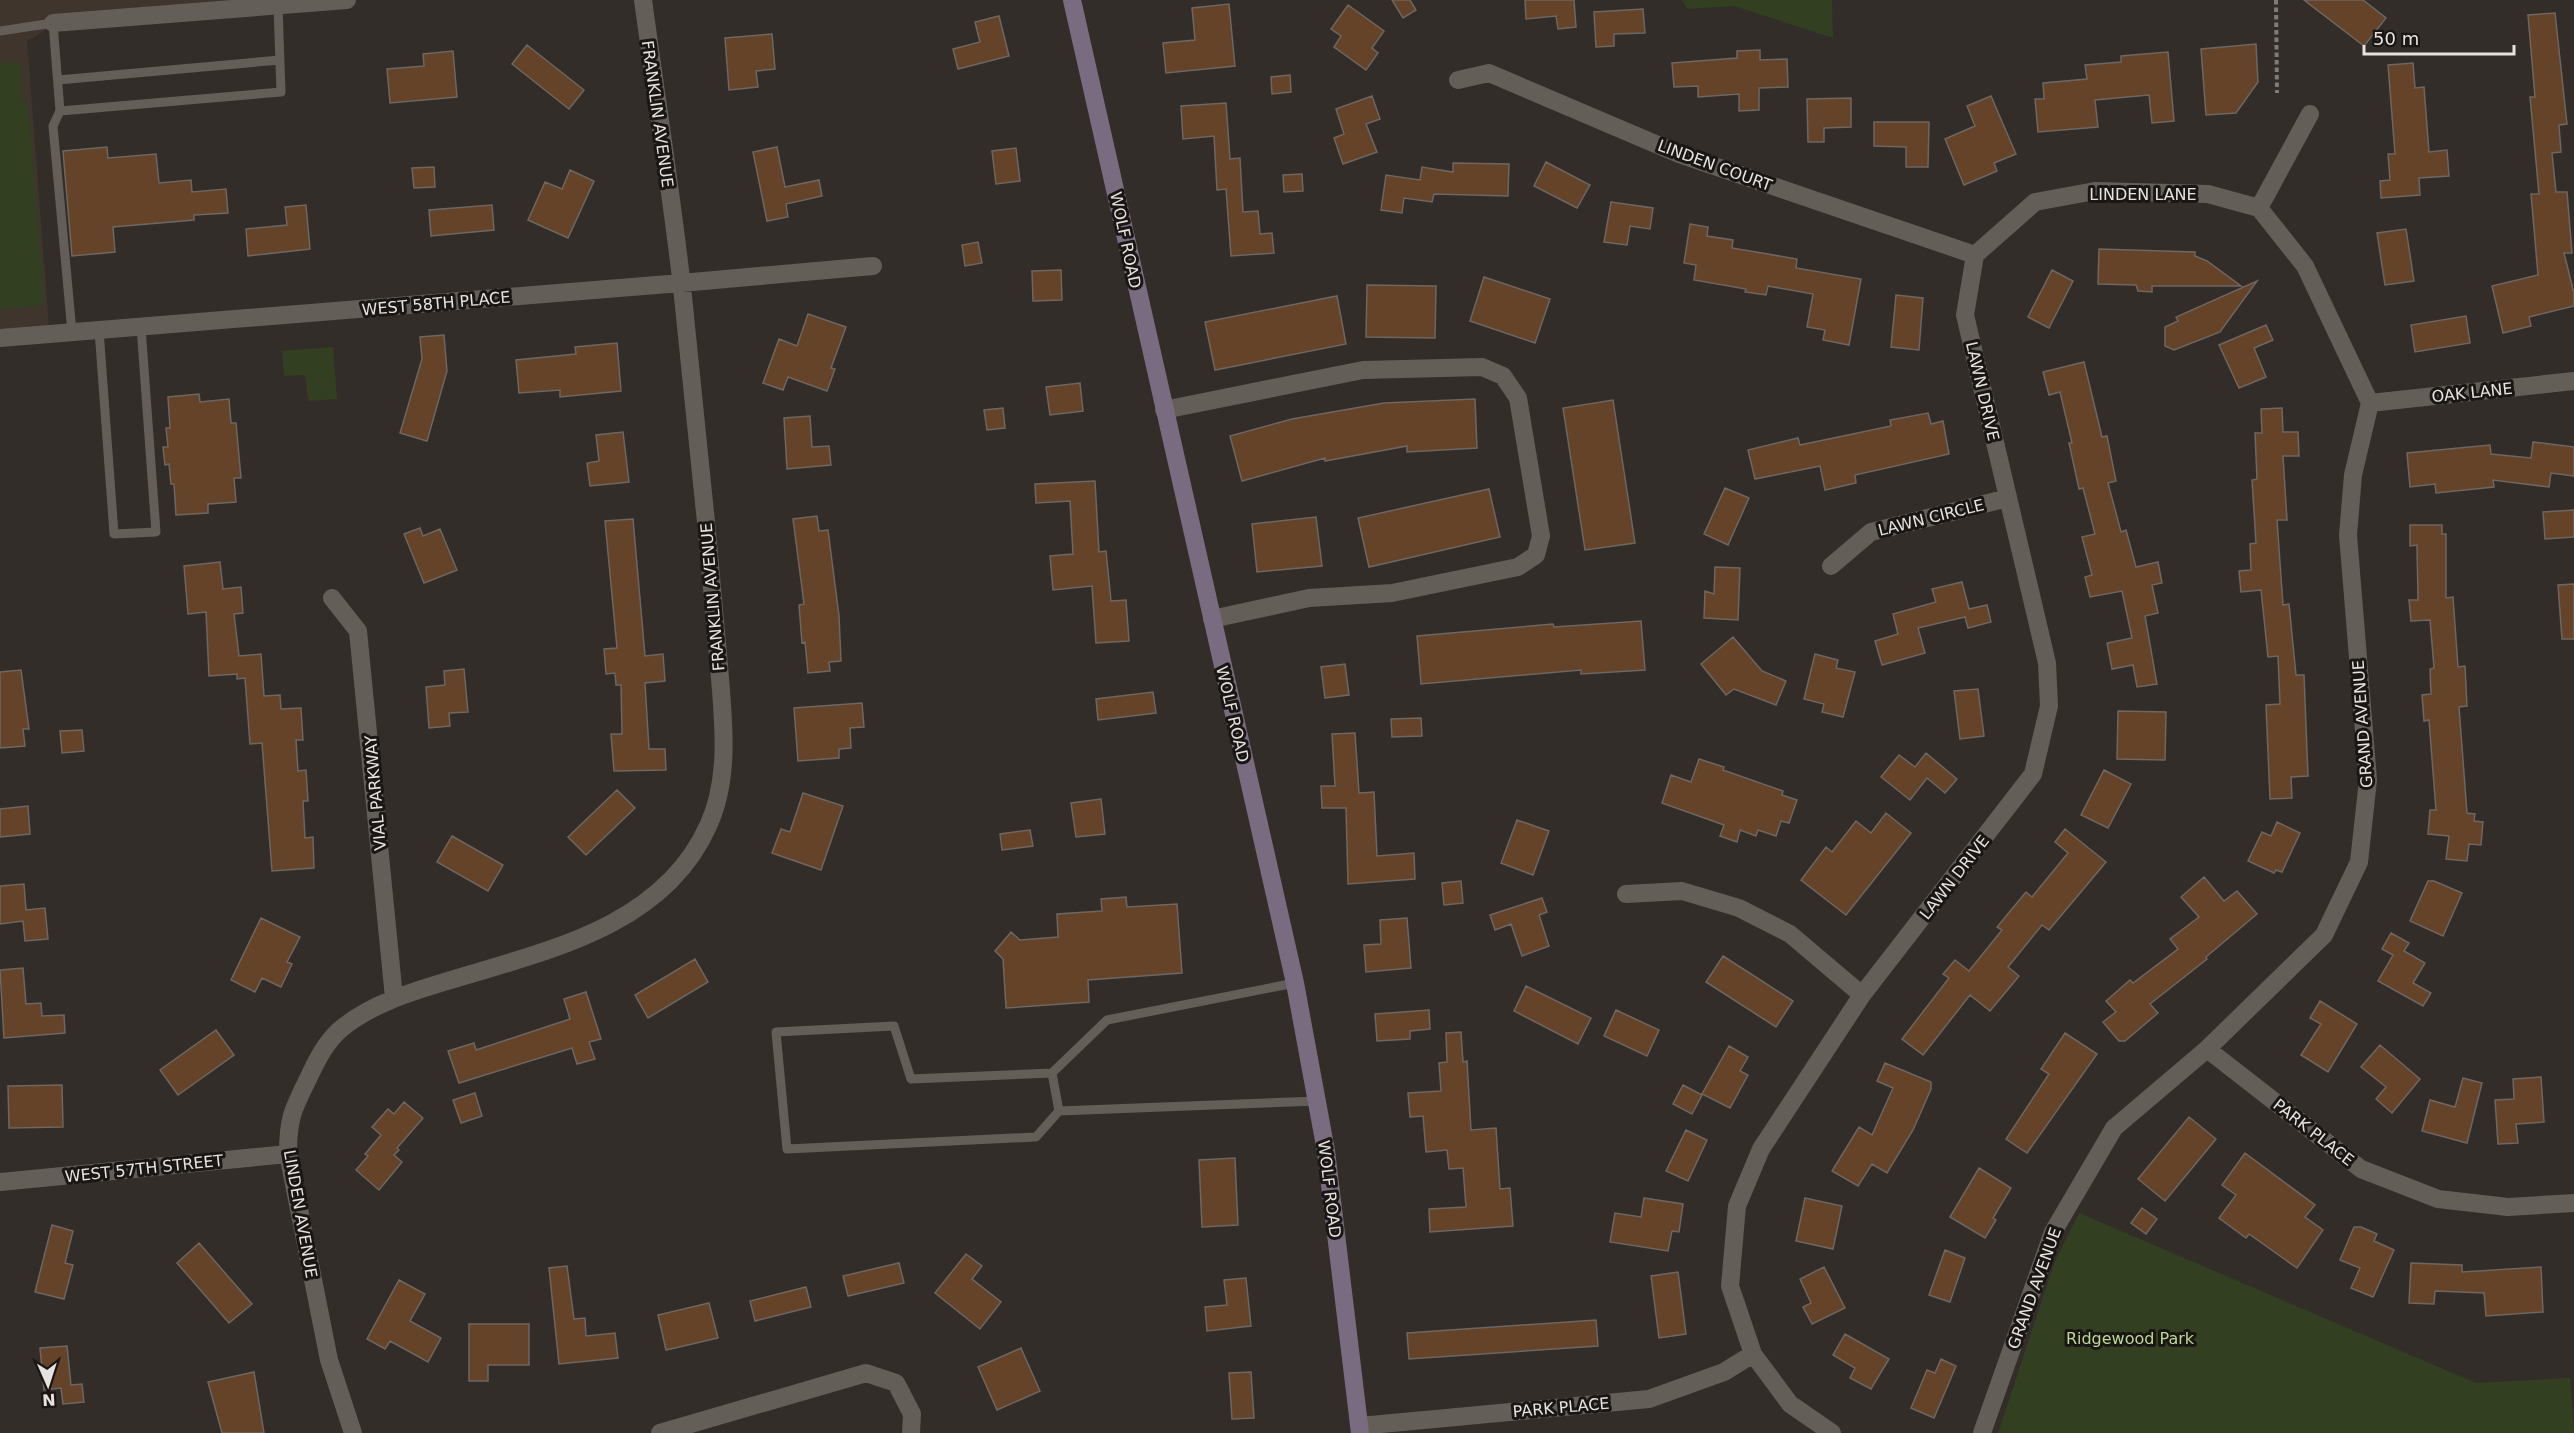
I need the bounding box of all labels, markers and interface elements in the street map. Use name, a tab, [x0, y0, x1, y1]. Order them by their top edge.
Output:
scale bar	[2364, 18, 2514, 56]
text: 50 m	[2373, 28, 2419, 49]
street label: FRANKLIN AVENUE	[638, 39, 677, 189]
street label: LINDEN COURT	[1655, 136, 1775, 195]
street label: LINDEN LANE	[2089, 185, 2197, 204]
street label: WOLF ROAD	[1106, 190, 1145, 290]
street label: WEST 58TH PLACE	[361, 288, 511, 319]
street label: LAWN DRIVE	[1962, 340, 2003, 443]
street label: OAK LANE	[2431, 379, 2513, 406]
street label: LAWN CIRCLE	[1876, 495, 1986, 540]
street label: FRANKLIN AVENUE	[697, 522, 728, 672]
street label: GRAND AVENUE	[2349, 659, 2376, 788]
street label: WOLF ROAD	[1212, 664, 1253, 764]
street label: VIAL PARKWAY	[361, 734, 390, 851]
street label: LAWN DRIVE	[1916, 831, 1993, 923]
street label: PARK PLACE	[2270, 1095, 2358, 1170]
street label: WOLF ROAD	[1314, 1139, 1345, 1239]
street label: LINDEN AVENUE	[280, 1148, 321, 1280]
street label: WEST 57TH STREET	[64, 1151, 224, 1186]
street label: GRAND AVENUE	[2004, 1225, 2065, 1352]
park label: Ridgewood Park	[2066, 1329, 2195, 1348]
north arrow	[18, 1355, 78, 1415]
text: N	[42, 1390, 56, 1409]
street label: PARK PLACE	[1512, 1394, 1610, 1421]

